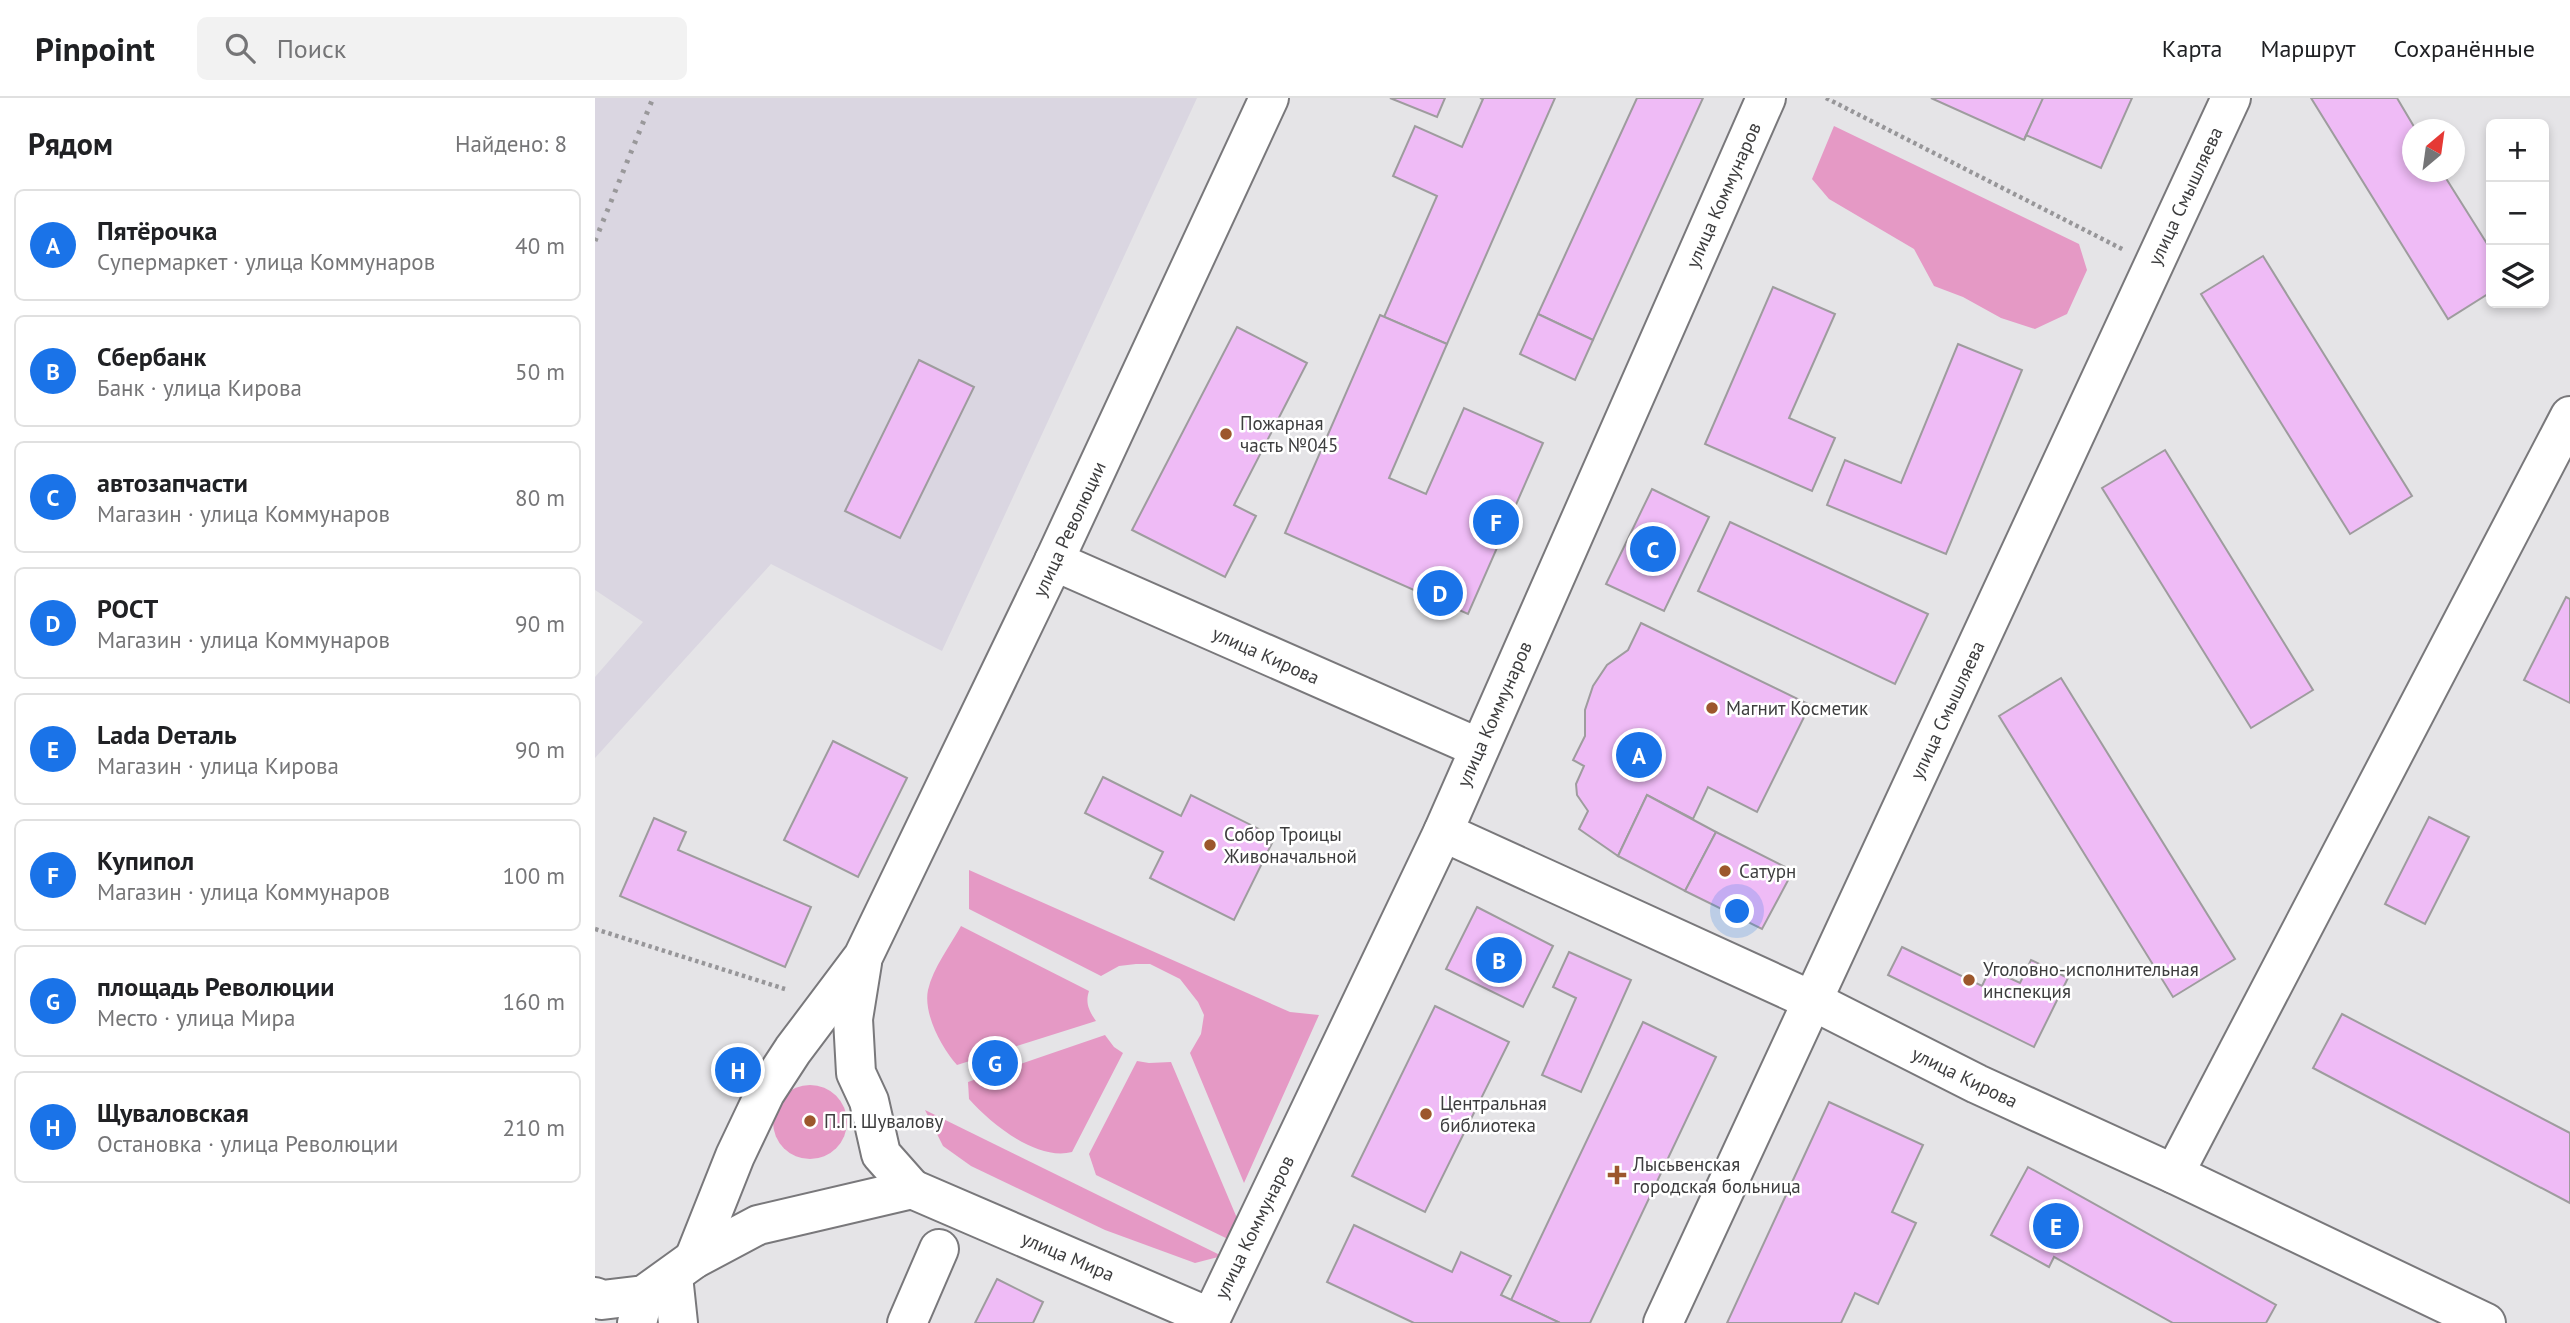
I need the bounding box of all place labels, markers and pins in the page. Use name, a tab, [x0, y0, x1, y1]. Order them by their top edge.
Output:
place label: Пожарная часть №045	[1240, 411, 1338, 457]
marker: Пожарная часть №045	[1218, 426, 1234, 442]
pin: F	[1473, 496, 1519, 548]
pin: C	[1630, 523, 1676, 575]
pin: D	[1417, 567, 1463, 619]
place label: Магнит Косметик	[1726, 696, 1868, 720]
marker: Магнит Косметик	[1704, 700, 1720, 716]
pin: A	[1616, 729, 1662, 781]
place label: Собор Троицы Живоначальной	[1223, 822, 1357, 868]
marker: Собор Троицы Живоначальной	[1202, 837, 1218, 853]
place label: Сатурн	[1739, 859, 1796, 883]
marker: Сатурн	[1717, 863, 1733, 879]
pin: B	[1476, 934, 1522, 986]
place label: Уголовно-исполнительная инспекция	[1983, 957, 2199, 1003]
marker: Уголовно-исполнительная инспекция	[1961, 972, 1977, 988]
pin: G	[972, 1037, 1018, 1089]
pin: H	[715, 1044, 761, 1096]
place label: Центральная библиотека	[1440, 1091, 1547, 1137]
marker: Центральная библиотека	[1418, 1106, 1434, 1122]
place label: П.П. Шувалову	[824, 1109, 943, 1133]
marker: П.П. Шувалову	[802, 1113, 818, 1129]
place label: Лысьвенская городская больница	[1632, 1152, 1801, 1198]
marker: Лысьвенская городская больница	[1607, 1165, 1627, 1185]
pin: E	[2033, 1200, 2079, 1252]

